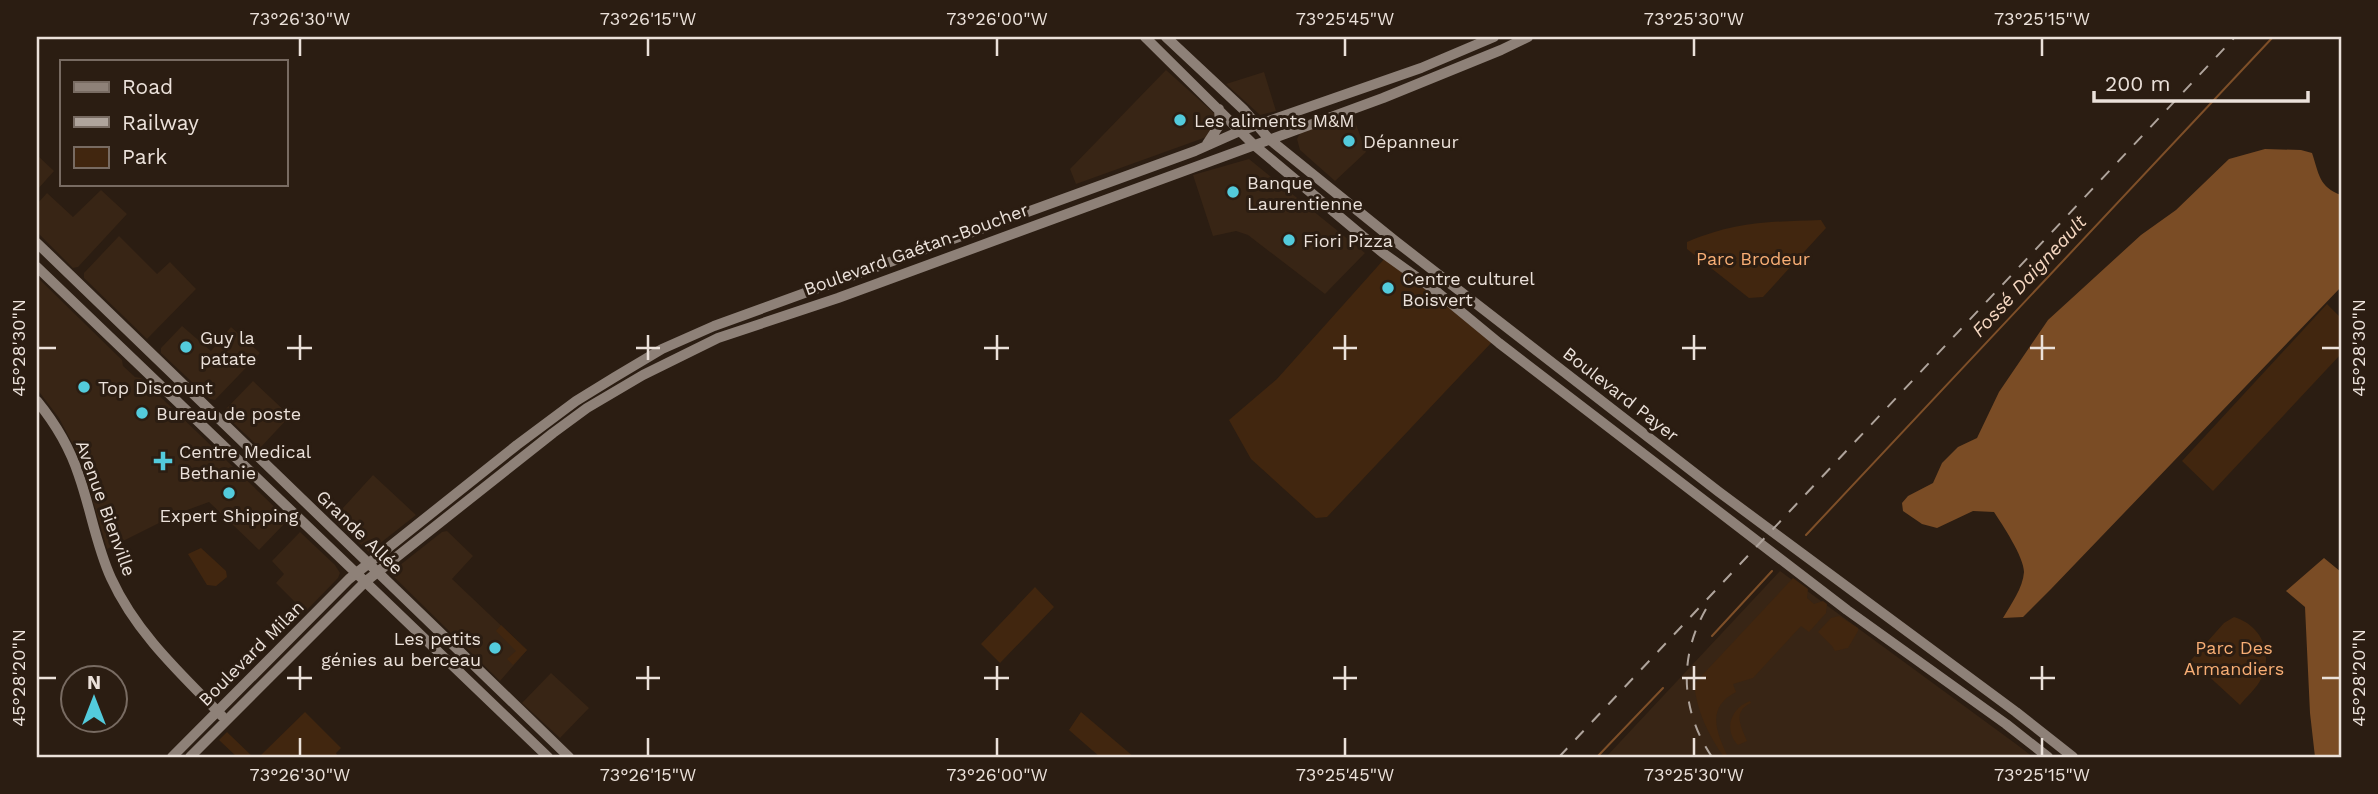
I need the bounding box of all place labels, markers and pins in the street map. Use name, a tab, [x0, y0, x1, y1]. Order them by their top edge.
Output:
place label: Les aliments M&M	[1194, 110, 1355, 131]
marker: Les aliments M&M	[1172, 112, 1188, 128]
place label: Dépanneur	[1363, 131, 1459, 152]
marker: Dépanneur	[1341, 133, 1357, 149]
place label: Banque Laurentienne	[1247, 172, 1363, 214]
marker: Banque Laurentienne	[1225, 184, 1241, 200]
place label: Fiori Pizza	[1303, 230, 1393, 251]
marker: Fiori Pizza	[1281, 232, 1297, 248]
place label: Centre culturel Boisvert	[1402, 268, 1535, 310]
marker: Centre culturel Boisvert	[1380, 280, 1396, 296]
place label: Guy la patate	[200, 327, 256, 369]
marker: Guy la patate	[178, 339, 194, 355]
place label: Top Discount	[98, 377, 213, 398]
marker: Top Discount	[76, 379, 92, 395]
place label: Bureau de poste	[156, 403, 301, 424]
marker: Bureau de poste	[134, 405, 150, 421]
place label: Centre Medical Bethanie	[179, 441, 312, 483]
marker: Centre Medical Bethanie	[153, 451, 173, 471]
marker: Expert Shipping	[221, 485, 237, 501]
place label: Expert Shipping	[160, 505, 299, 526]
place label: Les petits génies au berceau	[321, 628, 481, 670]
marker: Les petits génies au berceau	[487, 640, 503, 656]

